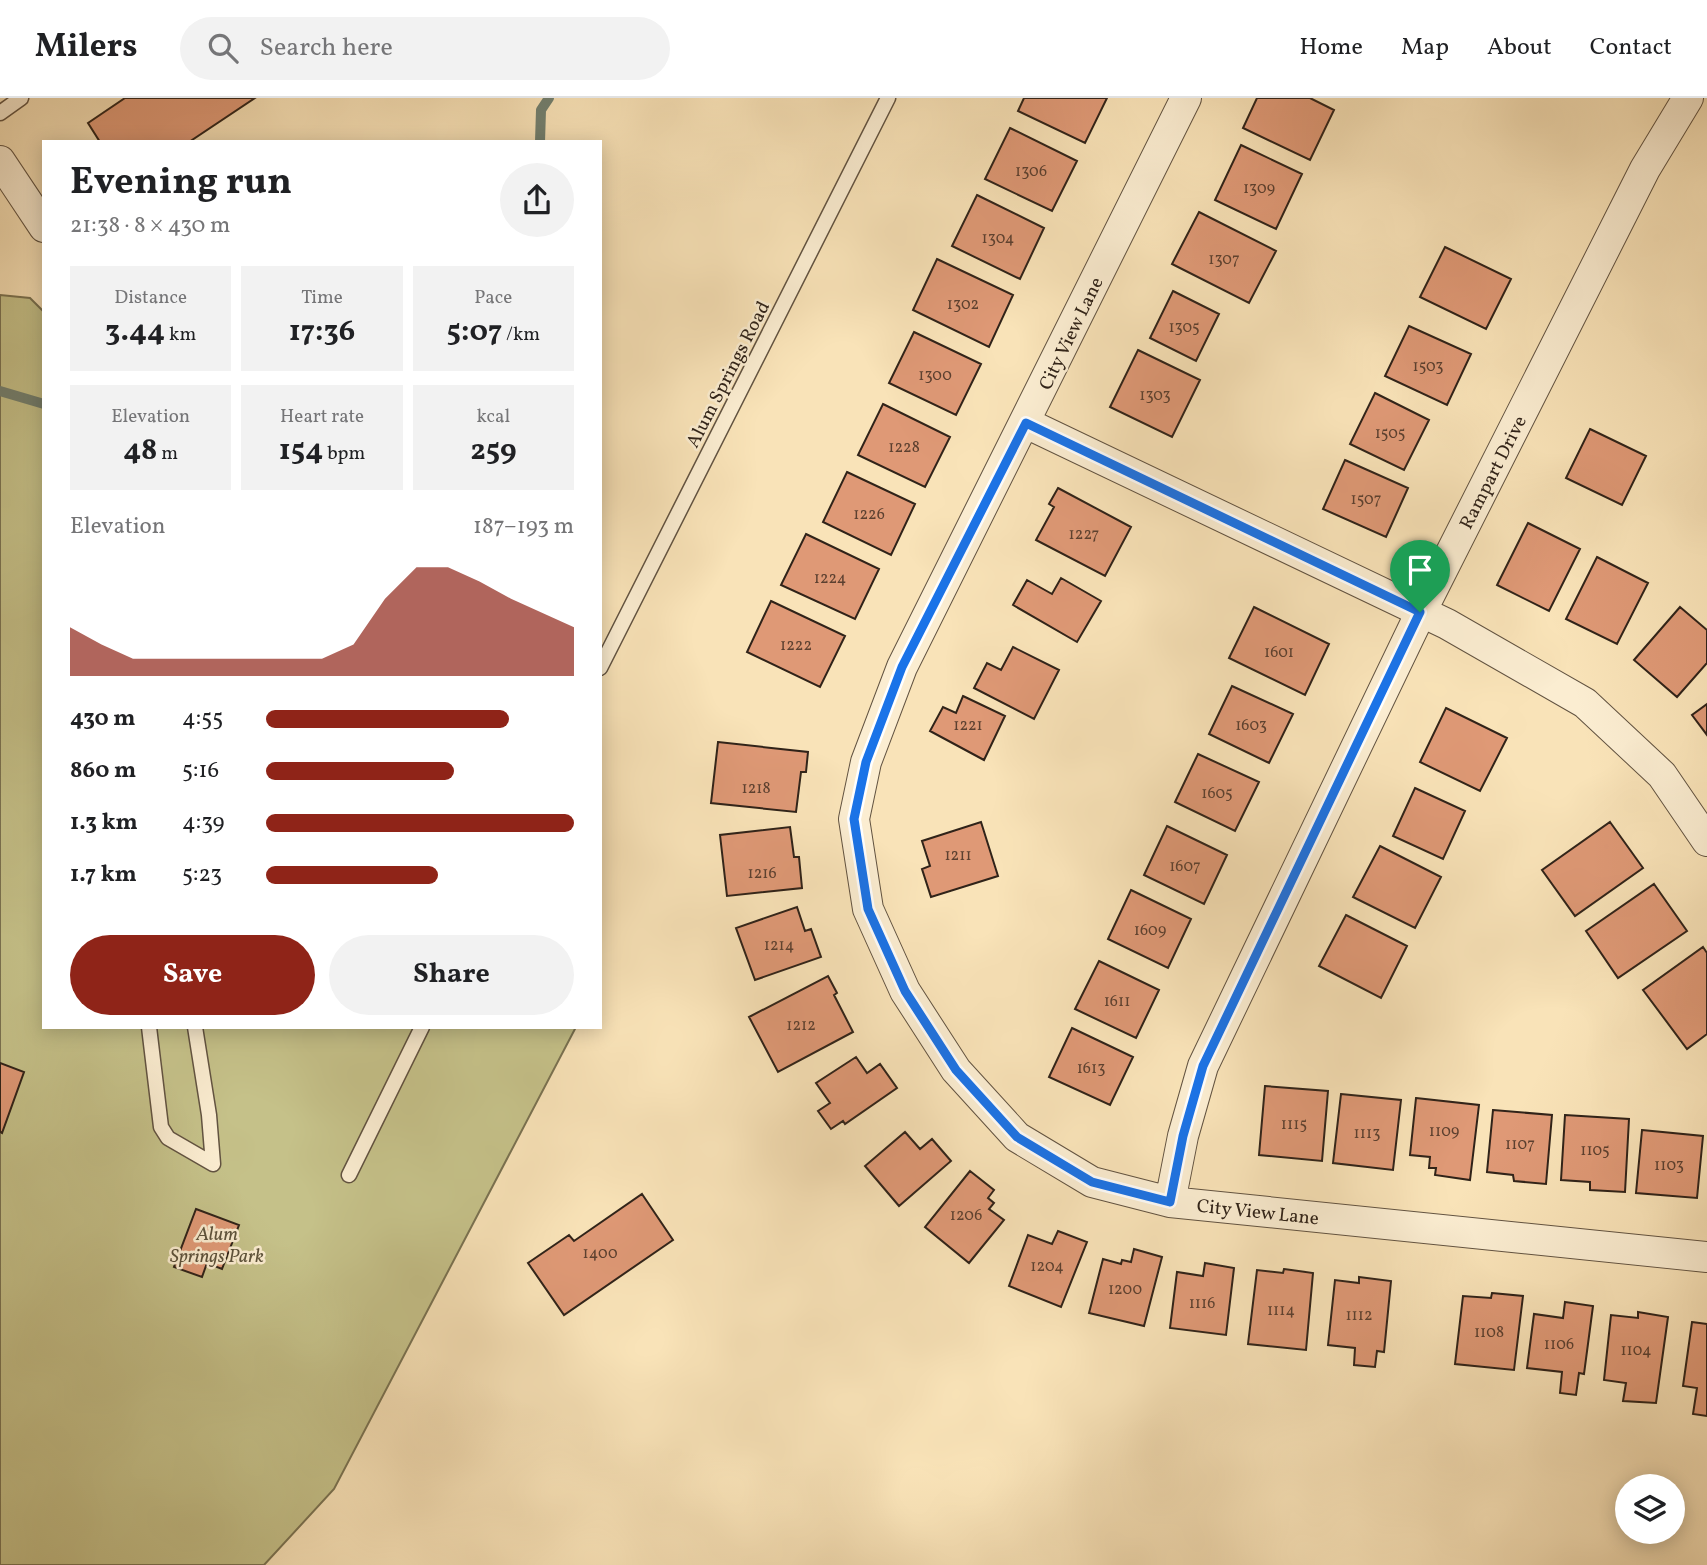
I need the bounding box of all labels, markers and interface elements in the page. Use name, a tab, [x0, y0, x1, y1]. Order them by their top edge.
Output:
search box	[180, 17, 670, 80]
text: Milers	[35, 25, 138, 71]
icon: search	[204, 29, 242, 67]
text: Search here	[260, 30, 393, 66]
text: Home	[1299, 31, 1363, 65]
text: Map	[1401, 31, 1449, 65]
text: About	[1487, 31, 1552, 65]
text: Contact	[1590, 31, 1672, 65]
text: Evening run	[70, 157, 292, 210]
house number: 1306	[1015, 161, 1047, 183]
button: share	[500, 163, 574, 237]
house number: 1309	[1243, 178, 1275, 200]
text: 21:38 · 8 × 430 m	[70, 210, 230, 242]
house number: 1304	[982, 228, 1014, 250]
house number: 1307	[1208, 249, 1240, 271]
street label: City View Lane	[1033, 273, 1110, 395]
text: Distance	[114, 285, 187, 311]
text: Time	[301, 285, 343, 311]
text: Pace	[474, 285, 512, 311]
house number: 1302	[947, 294, 979, 316]
street label: Alum Springs Road	[681, 297, 777, 453]
text: 3.44	[105, 311, 165, 353]
text: 17:36	[289, 311, 355, 353]
text: 5:07	[446, 311, 502, 353]
house number: 1305	[1168, 317, 1200, 339]
text: km	[165, 322, 196, 348]
text: /km	[502, 322, 540, 348]
house number: 1503	[1413, 356, 1444, 378]
house number: 1300	[918, 365, 952, 387]
house number: 1303	[1139, 385, 1171, 407]
text: Elevation	[111, 404, 190, 430]
text: Heart rate	[280, 404, 364, 430]
text: kcal	[476, 404, 510, 430]
street label: Rampart Drive	[1454, 412, 1534, 534]
house number: 1505	[1375, 423, 1405, 445]
text: 48	[123, 430, 157, 472]
text: 154	[279, 430, 323, 472]
text: 259	[470, 430, 516, 472]
house number: 1228	[888, 437, 920, 459]
text: m	[157, 441, 178, 467]
text: bpm	[323, 441, 365, 467]
house number: 1507	[1351, 489, 1382, 511]
house number: 1226	[853, 504, 885, 526]
text: Elevation	[70, 511, 166, 543]
text: 187–193 m	[473, 511, 574, 543]
house number: 1227	[1069, 524, 1100, 546]
pin	[1390, 540, 1450, 612]
icon: arrive	[1401, 551, 1439, 589]
house number: 1224	[814, 568, 846, 590]
house number: 1222	[780, 635, 812, 657]
house number: 1601	[1264, 642, 1294, 664]
text: 430 m	[70, 703, 136, 735]
text: 4:55	[182, 703, 223, 735]
house number: 1221	[953, 715, 983, 737]
house number: 1603	[1235, 715, 1267, 737]
text: 860 m	[70, 755, 136, 787]
text: 5:16	[182, 755, 219, 787]
house number: 1218	[741, 778, 771, 800]
house number: 1605	[1201, 783, 1233, 805]
text: 1.3 km	[70, 807, 138, 839]
text: 4:39	[182, 807, 224, 839]
house number: 1211	[944, 845, 972, 867]
house number: 1607	[1169, 856, 1201, 878]
text: 1.7 km	[70, 859, 137, 891]
text: 5:23	[182, 859, 222, 891]
house number: 1216	[747, 863, 777, 885]
house number: 1609	[1134, 920, 1166, 942]
button: Save	[70, 935, 315, 1015]
button: Share	[329, 935, 574, 1015]
house number: 1214	[764, 935, 794, 957]
house number: 1611	[1104, 991, 1130, 1013]
house number: 1212	[786, 1015, 816, 1037]
house number: 1613	[1077, 1058, 1105, 1080]
house number: 1115	[1281, 1114, 1307, 1136]
house number: 1109	[1429, 1121, 1459, 1143]
house number: 1113	[1354, 1123, 1380, 1145]
house number: 1107	[1505, 1134, 1535, 1156]
house number: 1105	[1580, 1140, 1610, 1162]
house number: 1103	[1654, 1155, 1684, 1177]
street label: City View Lane	[1195, 1194, 1320, 1232]
house number: 1206	[950, 1205, 982, 1227]
park label: Alum Springs Park	[170, 1222, 264, 1270]
house number: 1400	[583, 1243, 618, 1265]
house number: 1204	[1030, 1256, 1064, 1278]
house number: 1200	[1108, 1279, 1142, 1301]
house number: 1116	[1189, 1293, 1215, 1315]
house number: 1114	[1267, 1300, 1295, 1322]
house number: 1112	[1345, 1305, 1373, 1327]
house number: 1108	[1474, 1322, 1504, 1344]
house number: 1106	[1544, 1334, 1574, 1356]
house number: 1104	[1620, 1340, 1652, 1362]
map controls	[1615, 1474, 1685, 1544]
button: layers	[1615, 1474, 1685, 1544]

